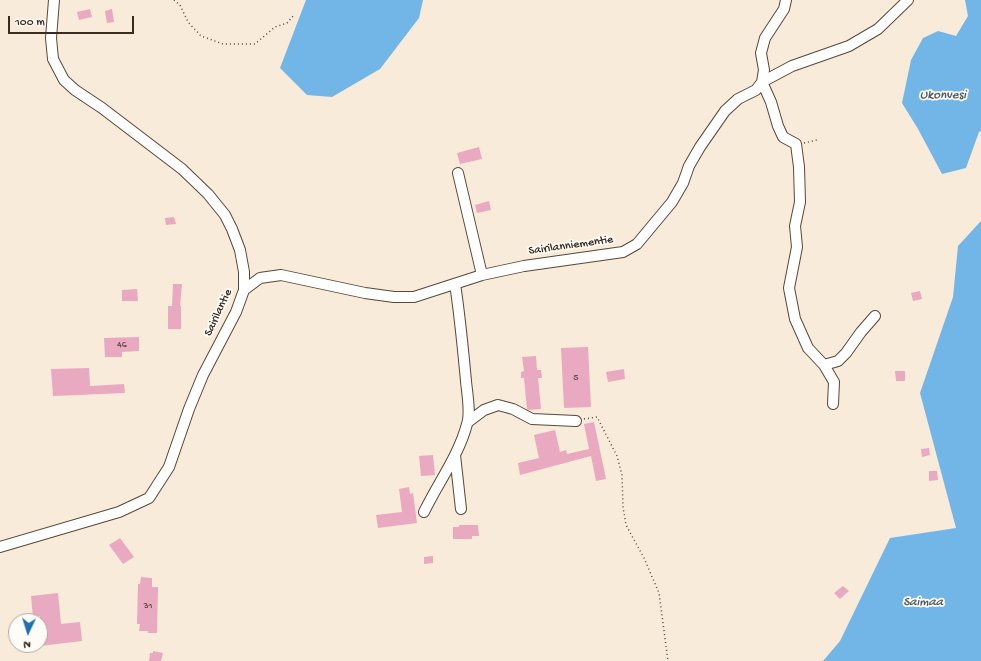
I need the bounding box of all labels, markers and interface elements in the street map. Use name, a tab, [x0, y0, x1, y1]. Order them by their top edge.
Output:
scale bar	[10, 8, 136, 34]
text: 100 m	[15, 16, 45, 30]
water label: Ukonvesi	[920, 88, 966, 104]
street label: Sairilanniementie	[528, 233, 614, 259]
street label: Sairilantie	[202, 287, 236, 339]
house number: 46	[117, 339, 127, 351]
house number: 5	[573, 372, 579, 384]
water label: Saimaa	[903, 595, 943, 611]
house number: 31	[143, 600, 153, 612]
north arrow	[8, 613, 48, 653]
text: N	[23, 638, 31, 650]

